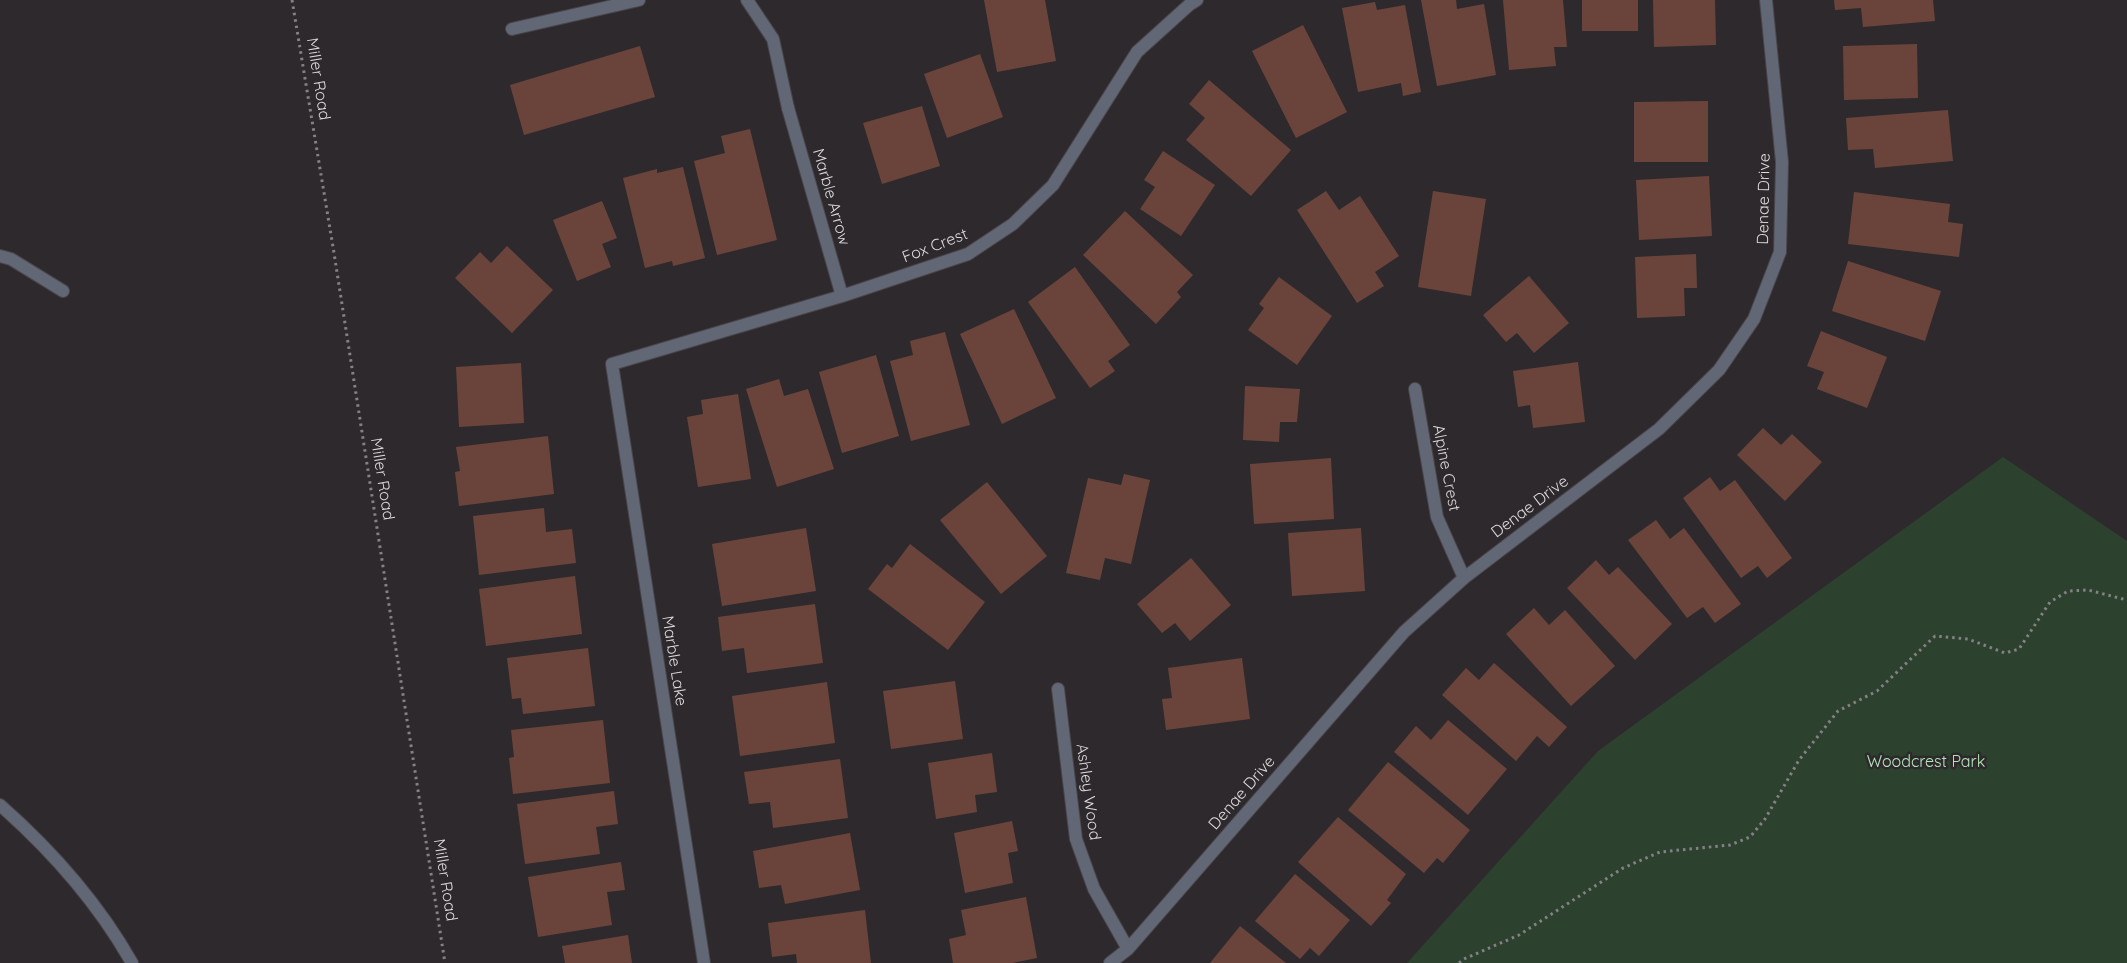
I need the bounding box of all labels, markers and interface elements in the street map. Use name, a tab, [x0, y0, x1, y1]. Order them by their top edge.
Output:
street label: Miller Road	[302, 36, 334, 122]
street label: Marble Arrow	[808, 146, 854, 248]
street label: Denae Drive	[1754, 153, 1774, 245]
street label: Fox Crest	[900, 225, 970, 267]
street label: Alpine Crest	[1428, 423, 1464, 513]
street label: Miller Road	[366, 436, 398, 522]
street label: Denae Drive	[1488, 472, 1572, 542]
street label: Marble Lake	[657, 614, 691, 708]
street label: Ashley Wood	[1072, 743, 1104, 841]
street label: Denae Drive	[1205, 752, 1279, 834]
park label: Woodcrest Park	[1867, 752, 1985, 772]
street label: Miller Road	[429, 837, 461, 923]

